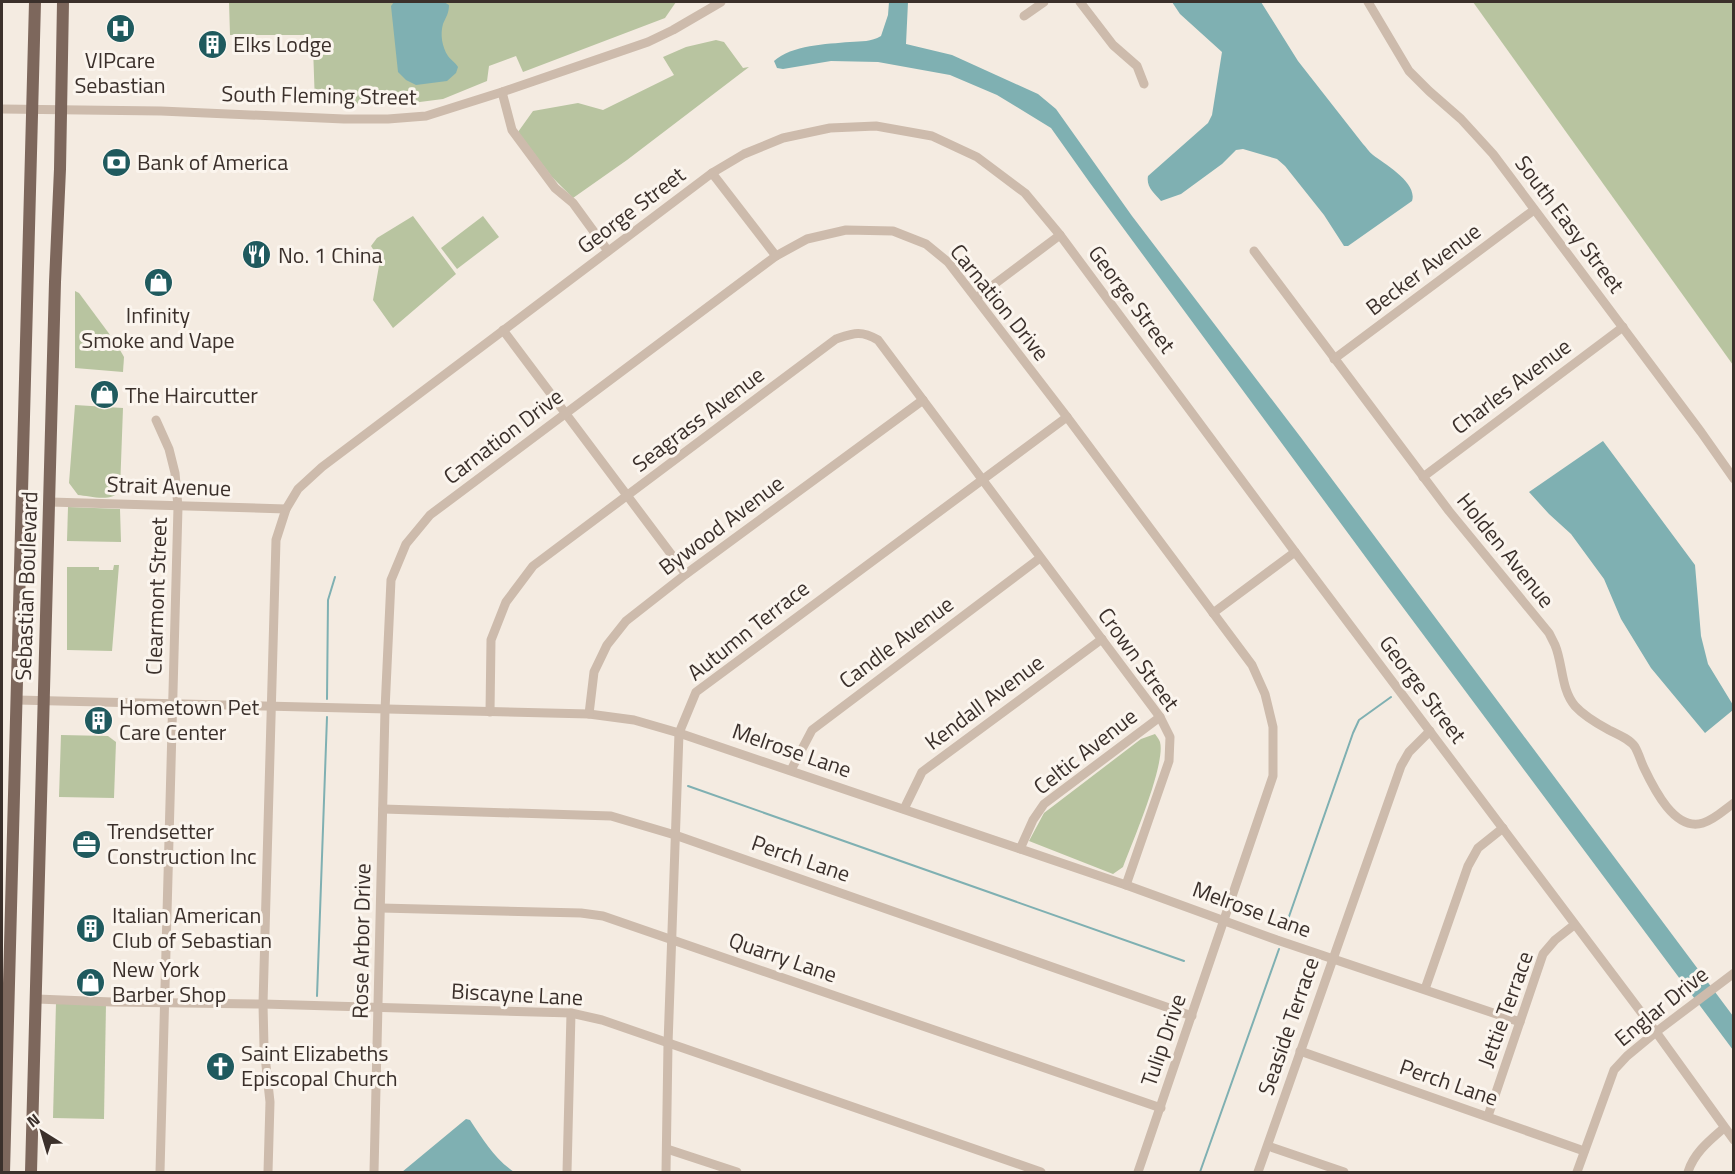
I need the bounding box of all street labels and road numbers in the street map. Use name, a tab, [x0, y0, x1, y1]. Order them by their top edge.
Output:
street label: South Fleming Street	[221, 76, 417, 114]
street label: South Easy Street	[1507, 148, 1633, 300]
street label: George Street	[570, 158, 692, 262]
street label: Becker Avenue	[1358, 214, 1488, 324]
street label: Carnation Drive	[942, 236, 1058, 368]
street label: George Street	[1080, 238, 1184, 360]
street label: Charles Avenue	[1444, 330, 1578, 442]
street label: Seagrass Avenue	[625, 358, 771, 480]
street label: Carnation Drive	[436, 380, 570, 492]
street label: Strait Avenue	[106, 467, 232, 505]
street label: Bywood Avenue	[651, 467, 791, 583]
street label: Holden Avenue	[1449, 485, 1563, 615]
street label: Sebastian Boulevard	[6, 491, 46, 681]
street label: Clearmont Street	[136, 516, 176, 675]
street label: Autumn Terrace	[680, 571, 816, 689]
street label: Candle Avenue	[831, 587, 961, 697]
street label: Crown Street	[1090, 600, 1188, 718]
street label: George Street	[1371, 628, 1475, 750]
street label: Kendall Avenue	[917, 646, 1051, 758]
street label: Celtic Avenue	[1026, 700, 1144, 802]
street label: Melrose Lane	[728, 714, 856, 786]
street label: Perch Lane	[747, 825, 855, 891]
street label: Rose Arbor Drive	[343, 863, 379, 1019]
street label: Melrose Lane	[1188, 872, 1316, 946]
street label: Quarry Lane	[724, 923, 842, 991]
street label: Jettie Terrace	[1468, 946, 1542, 1072]
street label: Seaside Terrace	[1248, 952, 1328, 1100]
street label: Englar Drive	[1607, 958, 1715, 1054]
street label: Biscayne Lane	[450, 974, 584, 1014]
street label: Tulip Drive	[1131, 989, 1195, 1091]
street label: Perch Lane	[1395, 1049, 1503, 1115]

